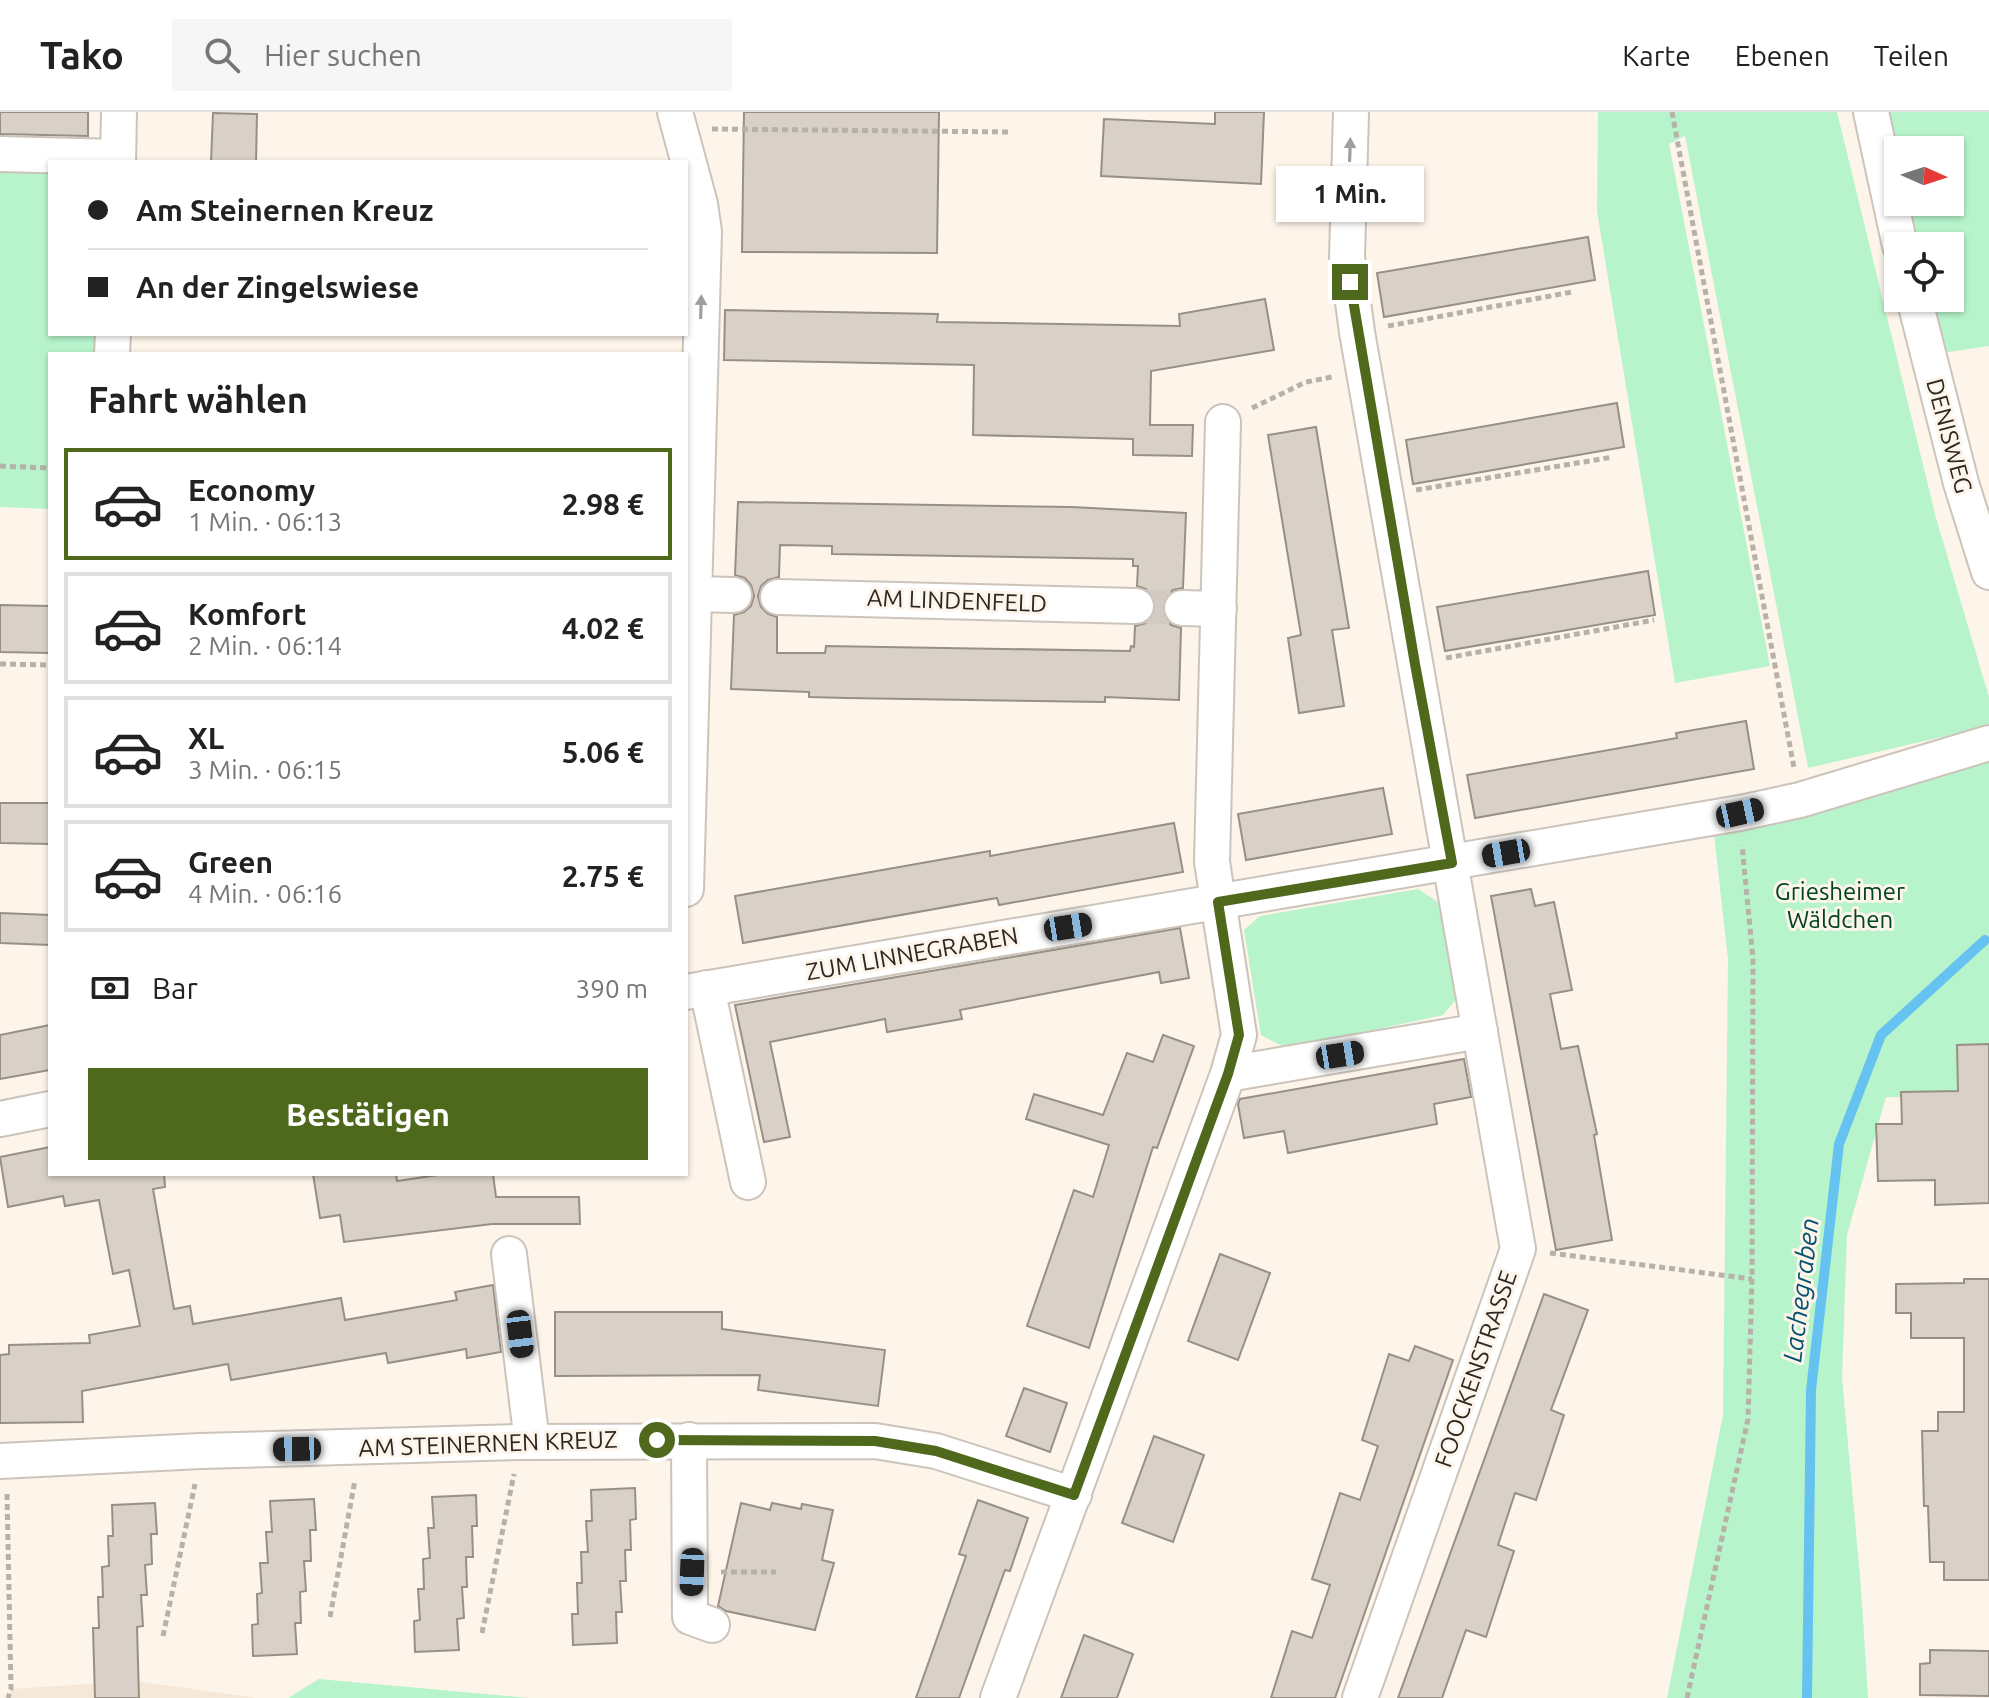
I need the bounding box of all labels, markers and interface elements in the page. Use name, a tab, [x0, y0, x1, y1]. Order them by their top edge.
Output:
search box	[172, 19, 732, 91]
icon: search	[200, 33, 244, 77]
text: Tako	[40, 34, 124, 76]
text: Hier suchen	[264, 38, 422, 72]
text: Karte	[1622, 40, 1691, 71]
text: Ebenen	[1735, 40, 1830, 71]
text: Teilen	[1874, 40, 1949, 71]
north arrow	[1884, 136, 1964, 216]
map controls	[1884, 136, 1964, 312]
one-way arrow	[1343, 137, 1356, 162]
callout: 1 Min.	[1276, 166, 1424, 222]
text: 1 Min.	[1314, 179, 1386, 208]
text: Am Steinernen Kreuz	[136, 193, 433, 227]
button: locate	[1884, 232, 1964, 312]
route end	[1332, 264, 1368, 300]
text: An der Zingelswiese	[136, 270, 419, 304]
one-way arrow	[695, 294, 708, 319]
street label: DENISWEG	[1921, 376, 1978, 496]
text: Fahrt wählen	[88, 379, 308, 420]
icon: car	[92, 468, 164, 540]
text: Economy	[188, 473, 315, 507]
text: 2.98 €	[562, 487, 644, 521]
text: 1 Min. · 06:13	[188, 507, 342, 536]
street label: AM LINDENFELD	[866, 584, 1048, 617]
icon: car	[92, 592, 164, 664]
text: Komfort	[188, 597, 306, 631]
text: 4.02 €	[562, 611, 644, 645]
text: 2 Min. · 06:14	[188, 631, 342, 660]
icon: car	[92, 716, 164, 788]
text: XL	[188, 721, 224, 755]
text: 5.06 €	[562, 735, 644, 769]
text: 3 Min. · 06:15	[188, 755, 342, 784]
car	[1714, 796, 1766, 830]
car	[1480, 837, 1532, 869]
icon: car	[92, 840, 164, 912]
text: Green	[188, 845, 273, 879]
text: 2.75 €	[562, 859, 644, 893]
park label: Griesheimer Wäldchen	[1775, 878, 1905, 933]
text: 4 Min. · 06:16	[188, 879, 342, 908]
car	[1042, 911, 1094, 943]
street label: ZUM LINNEGRABEN	[804, 922, 1020, 985]
icon: cash	[88, 966, 132, 1010]
text: Bar	[152, 971, 198, 1005]
text: 390 m	[576, 974, 648, 1003]
car	[1314, 1039, 1366, 1071]
button: Bestätigen	[88, 1068, 648, 1160]
water label: Lachegraben	[1777, 1216, 1824, 1364]
street label: FOOCKENSTRASSE	[1429, 1267, 1522, 1471]
car	[505, 1309, 535, 1359]
route start	[639, 1422, 675, 1458]
street label: AM STEINERNEN KREUZ	[358, 1425, 618, 1462]
car	[273, 1437, 321, 1461]
car	[679, 1548, 705, 1596]

